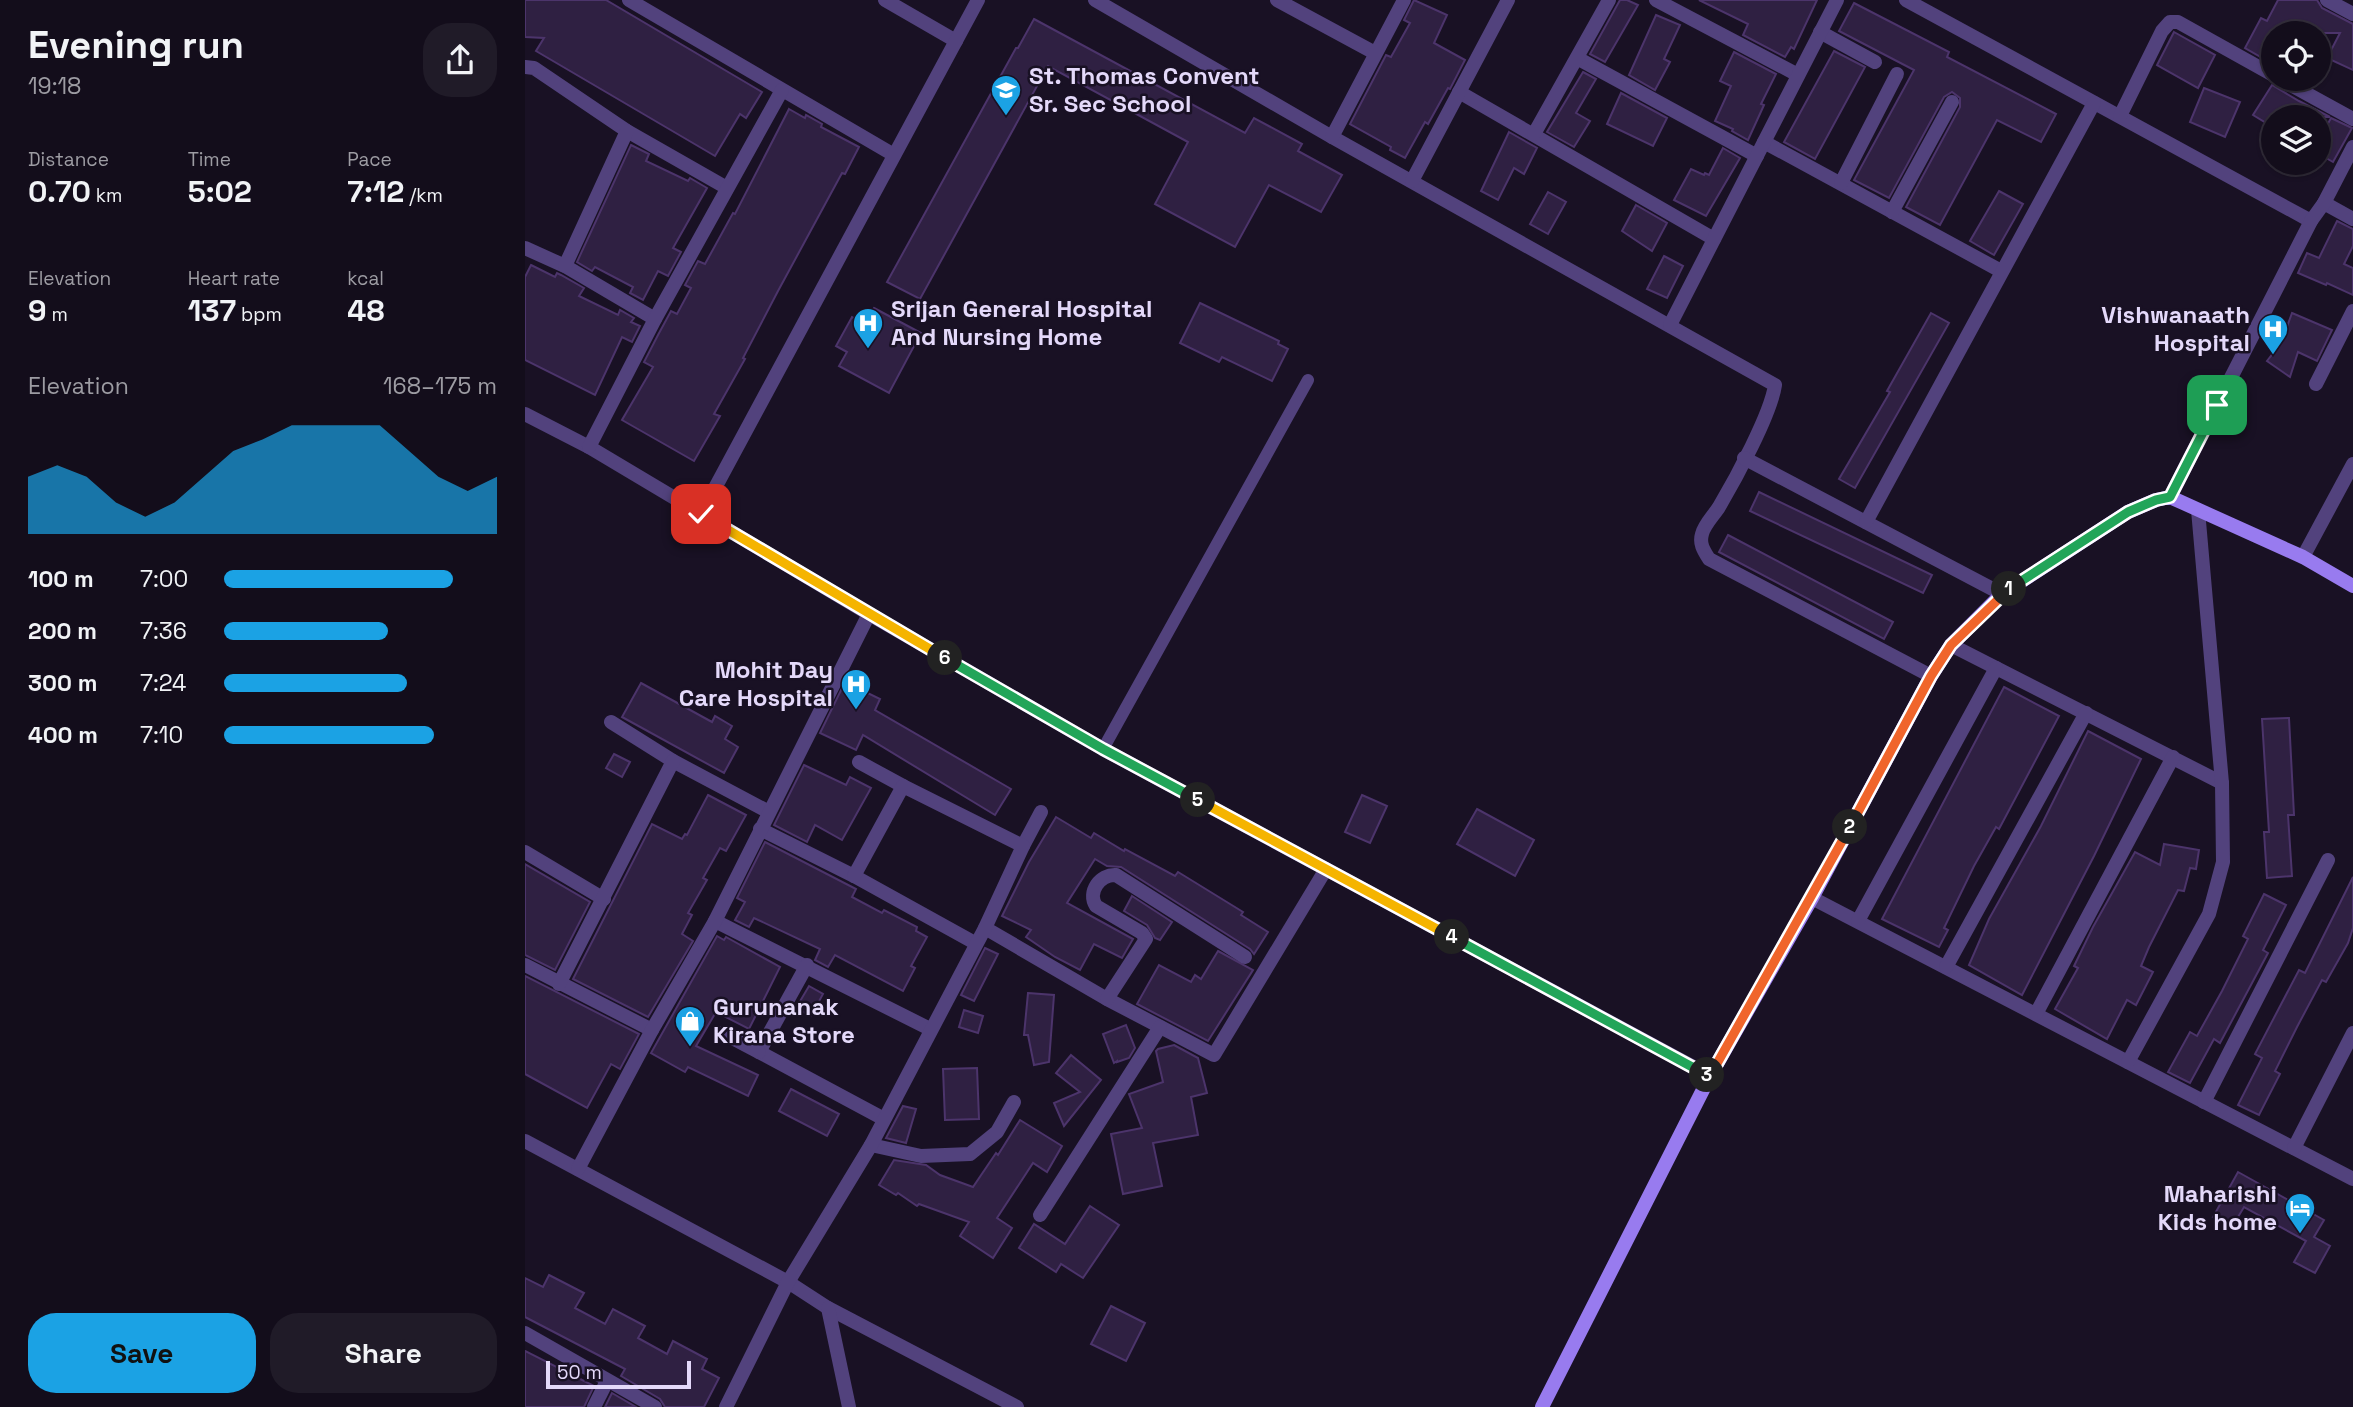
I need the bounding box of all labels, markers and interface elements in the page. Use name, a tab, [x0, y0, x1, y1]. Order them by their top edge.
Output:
text: Evening run	[28, 21, 244, 69]
map controls	[2261, 21, 2331, 175]
button: locate	[2261, 21, 2331, 91]
button: share	[423, 23, 497, 97]
place label: St. Thomas Convent Sr. Sec School	[1029, 60, 1259, 119]
text: 19:18	[28, 71, 81, 101]
school or university icon: St. Thomas Convent Sr. Sec School	[989, 73, 1023, 117]
button: layers	[2261, 105, 2331, 175]
text: Distance	[28, 147, 109, 172]
text: Time	[188, 147, 231, 172]
text: Pace	[347, 147, 392, 172]
text: 0.70	[28, 172, 91, 211]
text: 5:02	[188, 172, 252, 211]
text: 7:12	[347, 172, 404, 211]
text: km	[91, 183, 122, 208]
text: /km	[404, 183, 443, 208]
text: Elevation	[28, 266, 111, 291]
text: Heart rate	[188, 266, 280, 291]
text: kcal	[347, 266, 384, 291]
text: 9	[28, 291, 47, 330]
text: 137	[188, 291, 236, 330]
text: 48	[347, 291, 384, 330]
place label: Srijan General Hospital And Nursing Home	[891, 293, 1152, 352]
place label: Vishwanaath Hospital	[2101, 299, 2250, 358]
text: m	[47, 302, 68, 327]
text: bpm	[236, 302, 282, 327]
hospital icon: Srijan General Hospital And Nursing Home	[851, 306, 885, 350]
hospital icon: Vishwanaath Hospital	[2256, 312, 2290, 356]
text: Elevation	[28, 371, 129, 401]
text: 168–175 m	[383, 371, 497, 401]
pin	[2187, 375, 2247, 435]
icon: arrive	[2198, 386, 2236, 424]
pin	[671, 484, 731, 544]
icon: check	[682, 495, 720, 533]
text: 100 m	[28, 564, 94, 594]
text: 7:00	[140, 564, 188, 594]
pin: 1	[1991, 572, 2027, 606]
text: 1	[2004, 576, 2013, 601]
text: 200 m	[28, 616, 97, 646]
text: 7:36	[140, 616, 187, 646]
pin: 6	[927, 640, 963, 676]
text: 6	[939, 645, 950, 670]
place label: Mohit Day Care Hospital	[679, 654, 833, 713]
hospital icon: Mohit Day Care Hospital	[839, 667, 873, 711]
text: 300 m	[28, 668, 97, 698]
text: 7:24	[140, 668, 186, 698]
text: 400 m	[28, 720, 98, 750]
text: 7:10	[140, 720, 183, 750]
pin: 5	[1181, 782, 1215, 818]
text: 5	[1192, 787, 1203, 812]
pin: 2	[1833, 810, 1867, 844]
text: 2	[1844, 814, 1855, 839]
pin: 4	[1434, 920, 1469, 954]
text: 4	[1445, 924, 1458, 949]
place label: Gurunanak Kirana Store	[713, 991, 855, 1050]
shop icon: Gurunanak Kirana Store	[673, 1004, 707, 1048]
pin: 3	[1689, 1058, 1725, 1092]
text: 3	[1701, 1062, 1712, 1087]
place label: Maharishi Kids home	[2158, 1178, 2277, 1237]
hotel icon: Maharishi Kids home	[2283, 1191, 2317, 1235]
button: Save	[28, 1313, 256, 1393]
button: Share	[270, 1313, 497, 1393]
scale bar	[546, 1358, 691, 1390]
text: 50 m	[557, 1360, 602, 1385]

